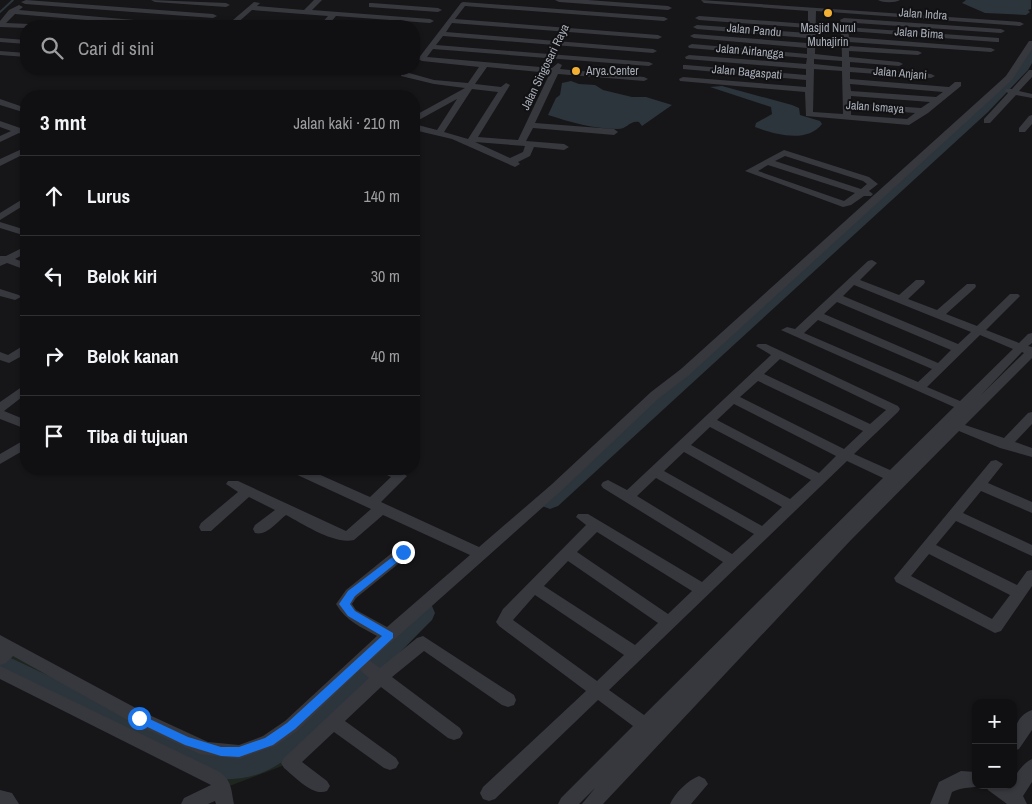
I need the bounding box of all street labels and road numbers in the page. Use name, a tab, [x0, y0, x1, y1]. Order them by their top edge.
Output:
street label: Jalan Indra	[898, 4, 948, 24]
street label: Jalan Pandu	[726, 20, 782, 40]
street label: Jalan Singosari Raya	[517, 21, 573, 113]
street label: Jalan Bima	[894, 23, 945, 43]
street label: Jalan Airlangga	[716, 40, 785, 62]
street label: Jalan Bagaspati	[711, 61, 783, 83]
street label: Jalan Anjani	[873, 63, 927, 83]
street label: Jalan Ismaya	[846, 97, 905, 117]

